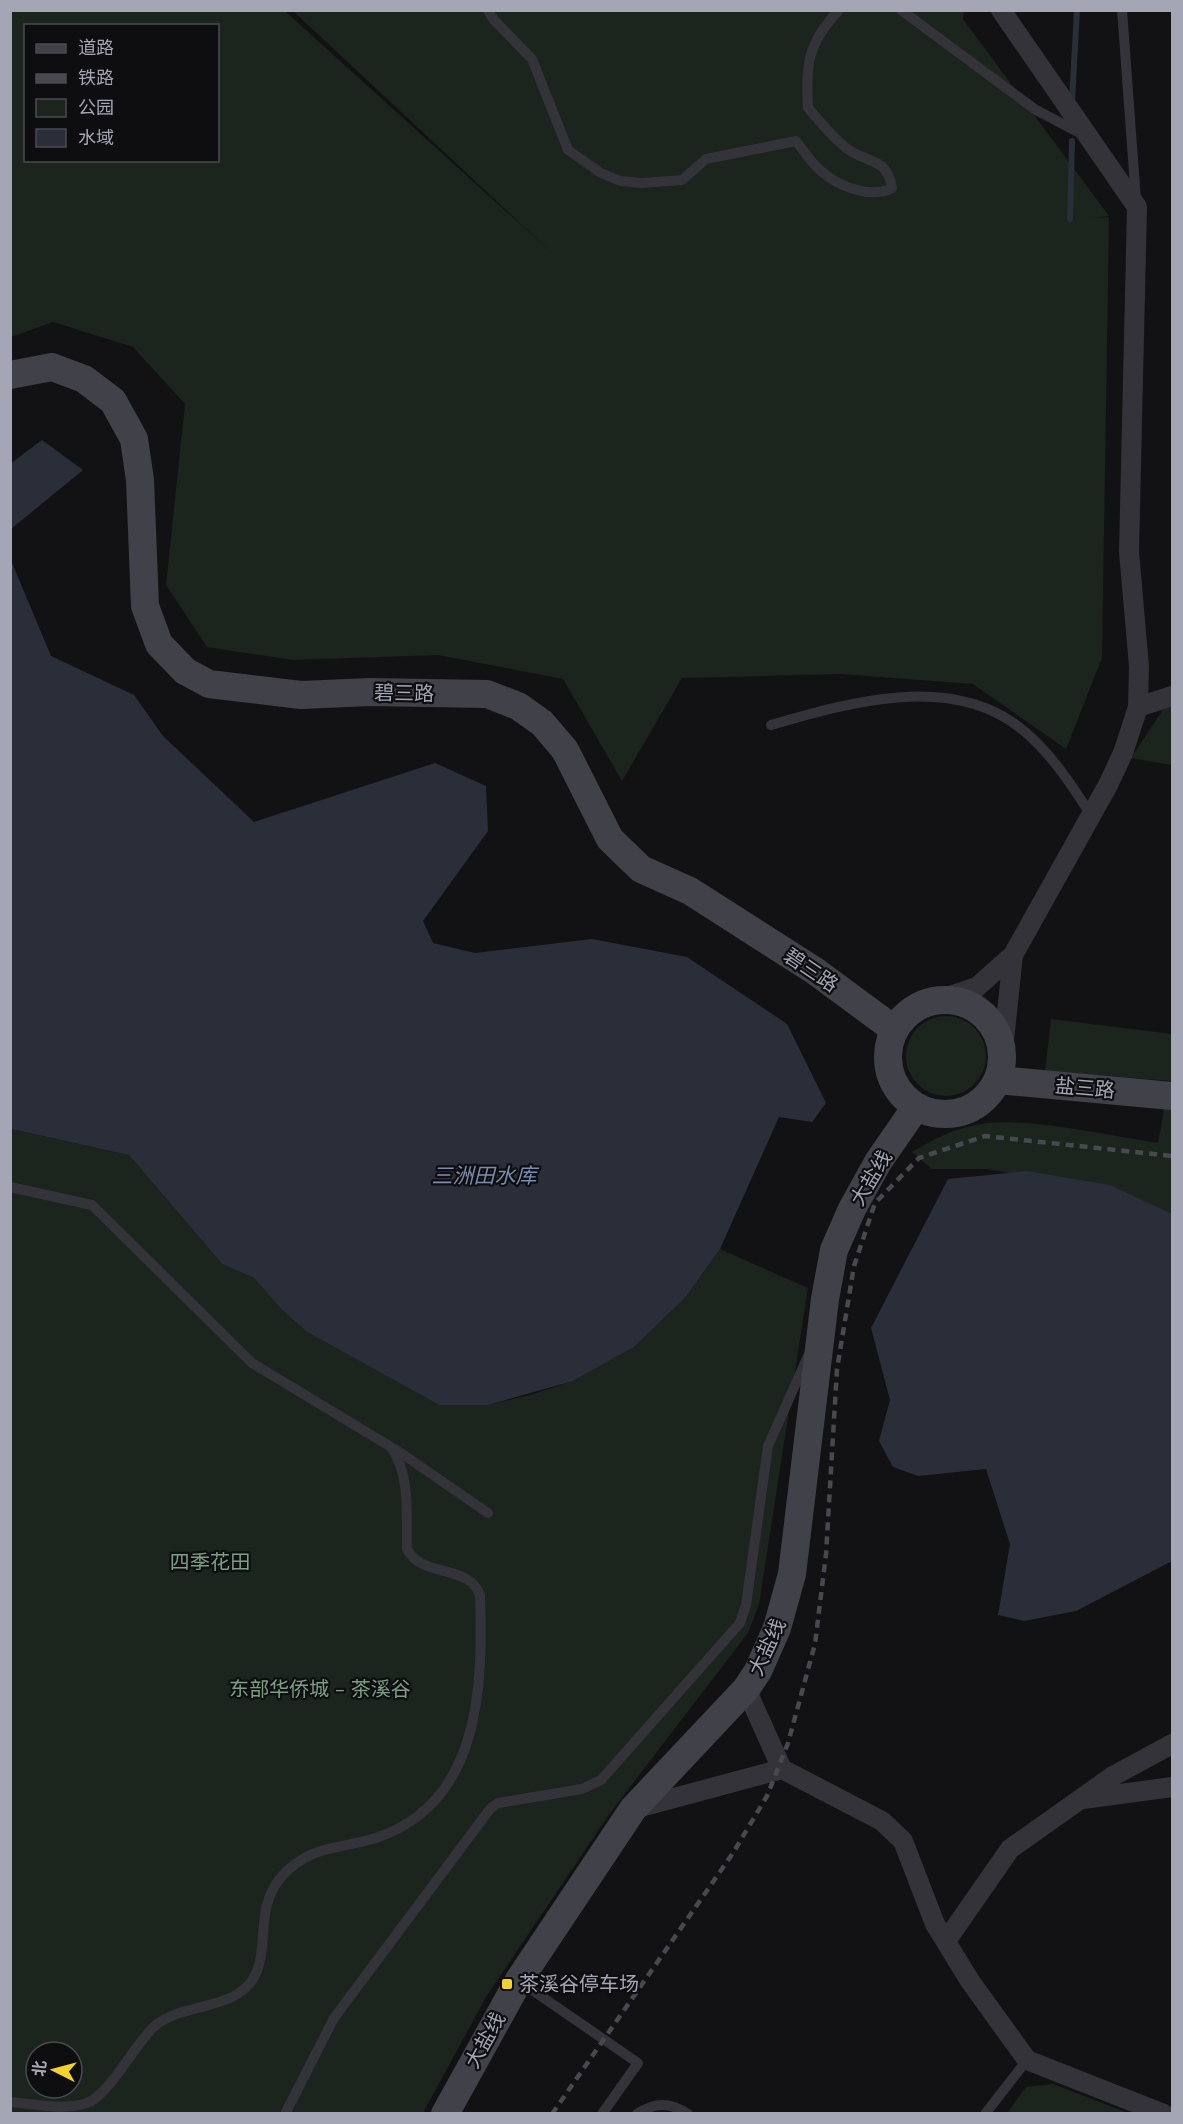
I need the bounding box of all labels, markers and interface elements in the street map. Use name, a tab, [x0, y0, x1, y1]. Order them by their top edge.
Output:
legend	[24, 24, 219, 162]
text: 道路	[78, 36, 114, 60]
text: 铁路	[78, 66, 114, 90]
text: 公园	[78, 96, 114, 120]
text: 水域	[78, 126, 114, 150]
street label: 碧三路	[374, 679, 434, 707]
street label: 碧三路	[779, 942, 843, 998]
street label: 盐三路	[1054, 1072, 1116, 1104]
street label: 大盐线	[844, 1146, 898, 1210]
water label: 三洲田水库	[432, 1162, 539, 1190]
park label: 四季花田	[170, 1549, 250, 1575]
street label: 大盐线	[743, 1614, 791, 1680]
park label: 东部华侨城 - 茶溪谷	[229, 1676, 411, 1702]
place label: 茶溪谷停车场	[519, 1971, 639, 1997]
marker: 茶溪谷停车场	[500, 1977, 514, 1991]
street label: 大盐线	[459, 2007, 511, 2073]
north arrow	[24, 2040, 84, 2100]
text: 北	[28, 2059, 51, 2078]

